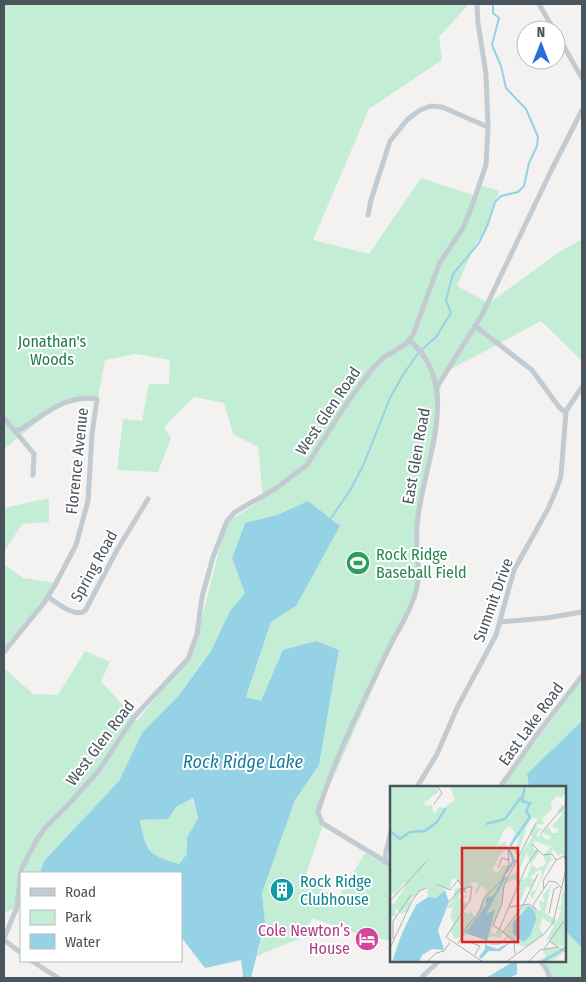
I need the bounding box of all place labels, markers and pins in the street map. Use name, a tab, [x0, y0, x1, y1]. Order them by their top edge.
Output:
place label: Rock Ridge Baseball Field	[376, 545, 467, 582]
sports icon: Rock Ridge Baseball Field	[345, 550, 371, 576]
place label: Rock Ridge Clubhouse	[300, 872, 372, 909]
building icon: Rock Ridge Clubhouse	[269, 877, 295, 903]
place label: Cole Newton’s House	[258, 921, 350, 958]
hotel icon: Cole Newton’s House	[354, 926, 380, 952]

